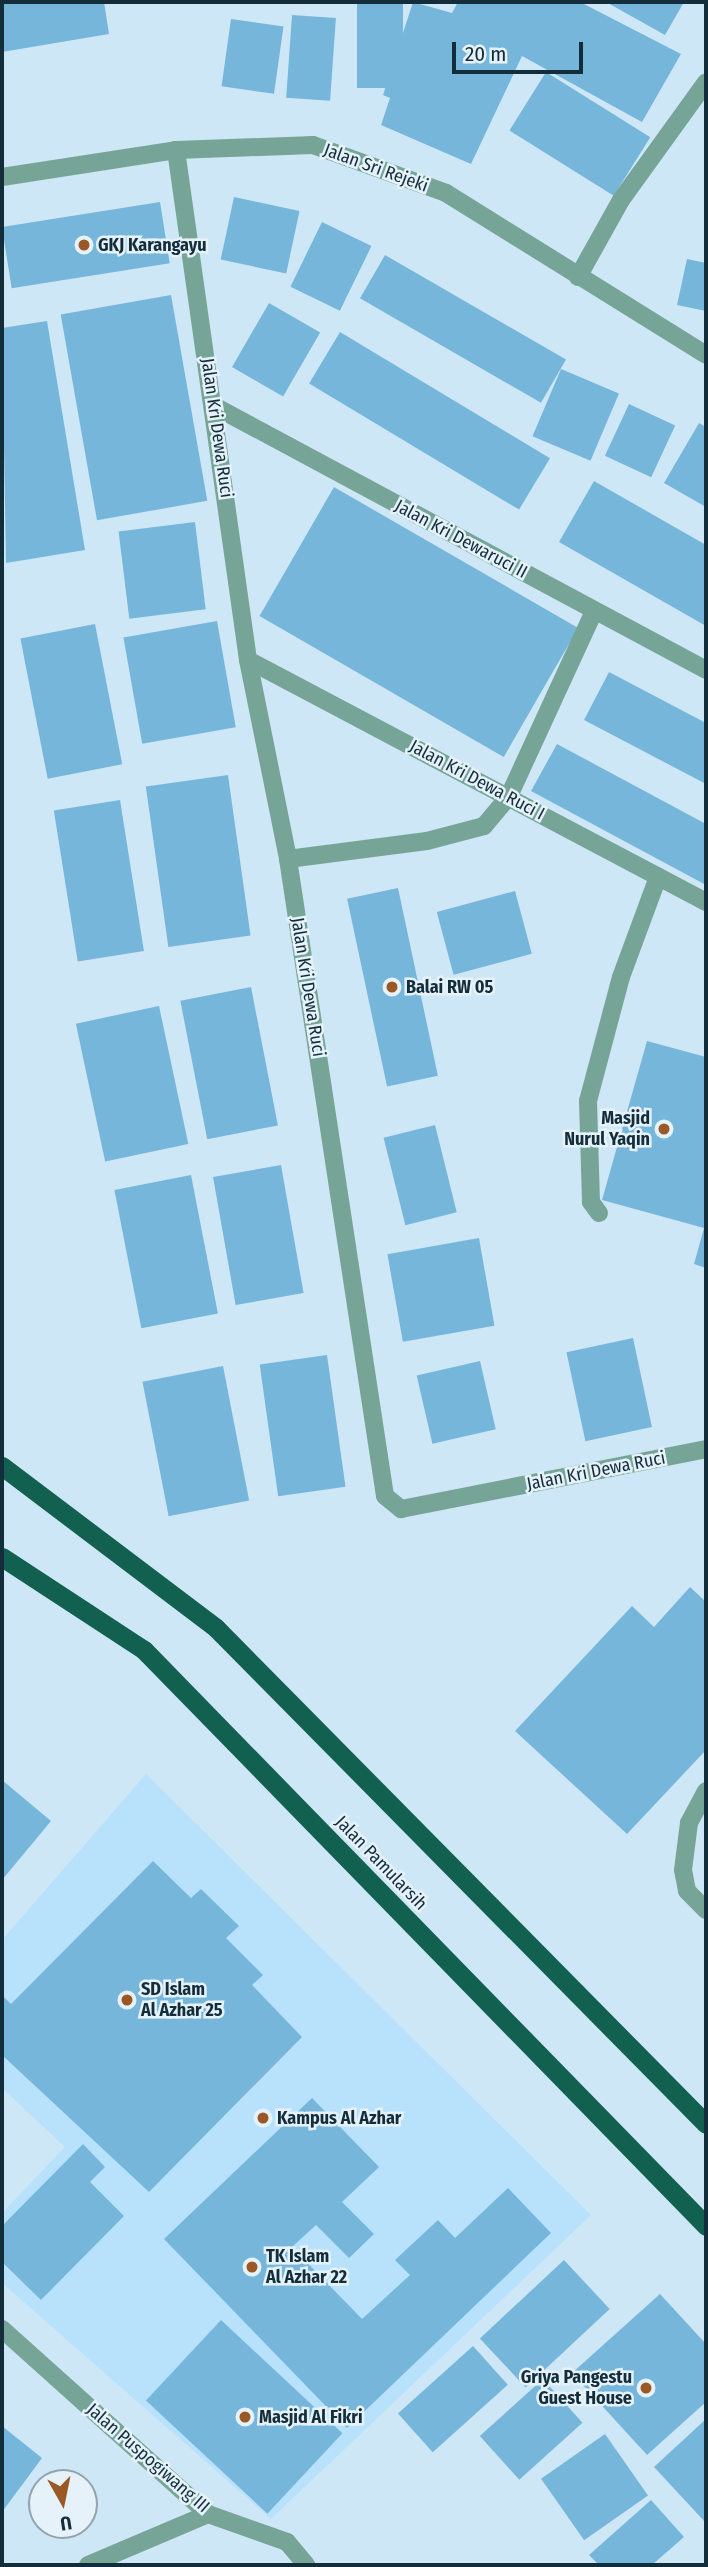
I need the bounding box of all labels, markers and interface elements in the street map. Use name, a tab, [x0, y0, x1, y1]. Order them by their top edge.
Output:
scale bar	[456, 28, 587, 72]
text: 20 m	[465, 41, 506, 67]
street label: Jalan Sri Rejeki	[321, 139, 431, 197]
place label: GKJ Karangayu	[98, 234, 207, 256]
marker: GKJ Karangayu	[76, 237, 92, 253]
street label: Jalan Kri Dewa Ruci	[197, 357, 237, 499]
street label: Jalan Kri Dewaruci II	[391, 495, 531, 583]
street label: Jalan Kri Dewa Ruci I	[406, 735, 548, 825]
street label: Jalan Kri Dewa Ruci	[286, 916, 330, 1058]
place label: Balai RW 05	[406, 976, 493, 998]
marker: Balai RW 05	[384, 979, 400, 995]
place label: Masjid Nurul Yaqin	[564, 1108, 650, 1150]
marker: Masjid Nurul Yaqin	[656, 1121, 672, 1137]
street label: Jalan Kri Dewa Ruci	[525, 1447, 667, 1495]
street label: Jalan Pamularsih	[331, 1811, 431, 1915]
place label: SD Islam Al Azhar 25	[141, 1979, 223, 2022]
marker: SD Islam Al Azhar 25	[119, 1992, 135, 2008]
place label: Kampus Al Azhar	[277, 2107, 401, 2129]
marker: Kampus Al Azhar	[255, 2110, 271, 2126]
place label: TK Islam Al Azhar 22	[266, 2246, 347, 2288]
marker: TK Islam Al Azhar 22	[244, 2259, 260, 2275]
place label: Griya Pangestu Guest House	[521, 2367, 632, 2410]
marker: Griya Pangestu Guest House	[638, 2380, 654, 2396]
street label: Jalan Puspogiwang III	[82, 2399, 214, 2517]
place label: Masjid Al Fikri	[259, 2406, 363, 2428]
marker: Masjid Al Fikri	[237, 2409, 253, 2425]
north arrow	[28, 2469, 98, 2539]
text: U	[59, 2511, 73, 2535]

